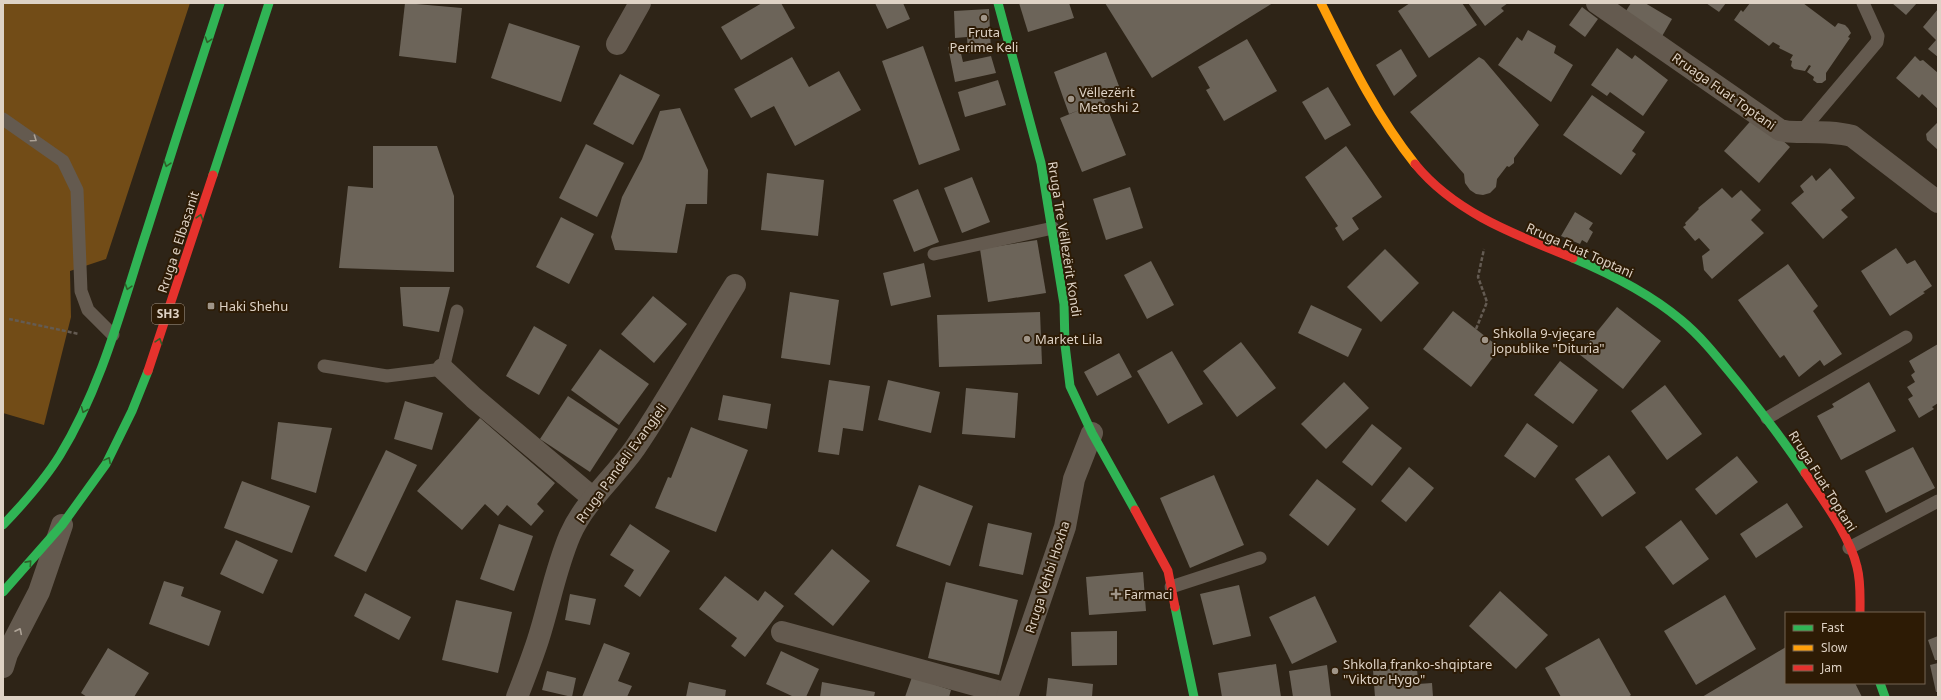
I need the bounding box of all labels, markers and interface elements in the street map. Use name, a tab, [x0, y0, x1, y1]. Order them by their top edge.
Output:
marker: Fruta Perime Keli	[979, 13, 989, 23]
place label: Fruta Perime Keli	[950, 23, 1018, 56]
one-way arrow	[204, 36, 213, 43]
street label: Rruaga Fuat Toptani	[1668, 48, 1780, 134]
place label: Vëllezërit Metoshi 2	[1079, 83, 1139, 116]
marker: Vëllezërit Metoshi 2	[1066, 94, 1076, 104]
one-way arrow	[29, 134, 36, 141]
one-way arrow	[164, 160, 172, 167]
street label: Rruga Tre Vëllezërit Kondi	[1044, 160, 1086, 318]
street label: Rruga e Elbasanit	[153, 188, 203, 295]
one-way arrow	[195, 214, 204, 221]
street label: Rruga Fuat Toptani	[1523, 218, 1637, 282]
one-way arrow	[124, 284, 133, 291]
place label: Haki Shehu	[219, 297, 288, 315]
marker: Haki Shehu	[206, 301, 216, 311]
road number: SH3	[152, 304, 184, 324]
place label: Shkolla 9-vjeçare jopublike "Dituria"	[1492, 324, 1605, 357]
place label: Market Lila	[1035, 330, 1103, 348]
marker: Market Lila	[1022, 334, 1032, 344]
marker: Shkolla 9-vjeçare jopublike "Dituria"	[1480, 335, 1490, 345]
one-way arrow	[154, 337, 162, 344]
street label: Rruga Pandeli Evangjeli	[572, 400, 670, 526]
one-way arrow	[81, 406, 89, 413]
street label: Rruga Fuat Toptani	[1785, 427, 1861, 535]
one-way arrow	[103, 457, 111, 464]
street label: Rruga Vehbi Hoxha	[1020, 518, 1074, 636]
one-way arrow	[25, 560, 32, 568]
place label: Farmaci	[1124, 585, 1172, 603]
marker: Farmaci	[1111, 589, 1121, 599]
legend	[1785, 612, 1925, 684]
text: Fast	[1821, 619, 1845, 636]
one-way arrow	[14, 628, 21, 635]
text: Slow	[1821, 639, 1848, 656]
place label: Shkolla franko-shqiptare "Viktor Hygo"	[1343, 655, 1492, 688]
text: Jam	[1820, 659, 1842, 676]
marker: Shkolla franko-shqiptare "Viktor Hygo"	[1330, 666, 1340, 676]

